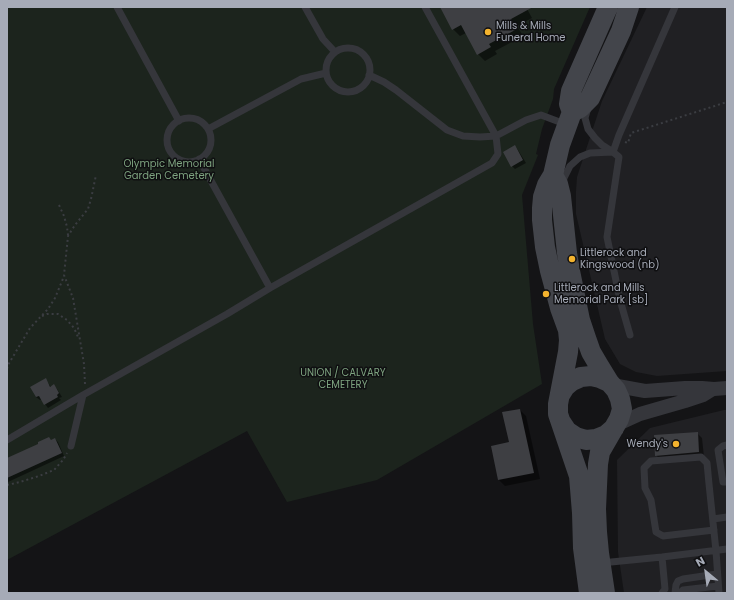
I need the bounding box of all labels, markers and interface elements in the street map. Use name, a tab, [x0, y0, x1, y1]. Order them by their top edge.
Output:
place label: Mills & Mills Funeral Home	[496, 20, 565, 44]
marker: Mills & Mills Funeral Home	[483, 27, 493, 37]
park label: Olympic Memorial Garden Cemetery	[123, 158, 215, 182]
place label: Littlerock and Kingswood (nb)	[580, 247, 659, 270]
marker: Littlerock and Kingswood (nb)	[567, 254, 577, 264]
place label: Littlerock and Mills Memorial Park [sb]	[554, 282, 648, 306]
marker: Littlerock and Mills Memorial Park [sb]	[541, 289, 551, 299]
park label: UNION / CALVARY CEMETERY	[300, 367, 386, 390]
place label: Wendy's	[626, 438, 668, 450]
marker: Wendy's	[671, 439, 681, 449]
north arrow	[686, 552, 726, 592]
text: N	[693, 553, 708, 571]

